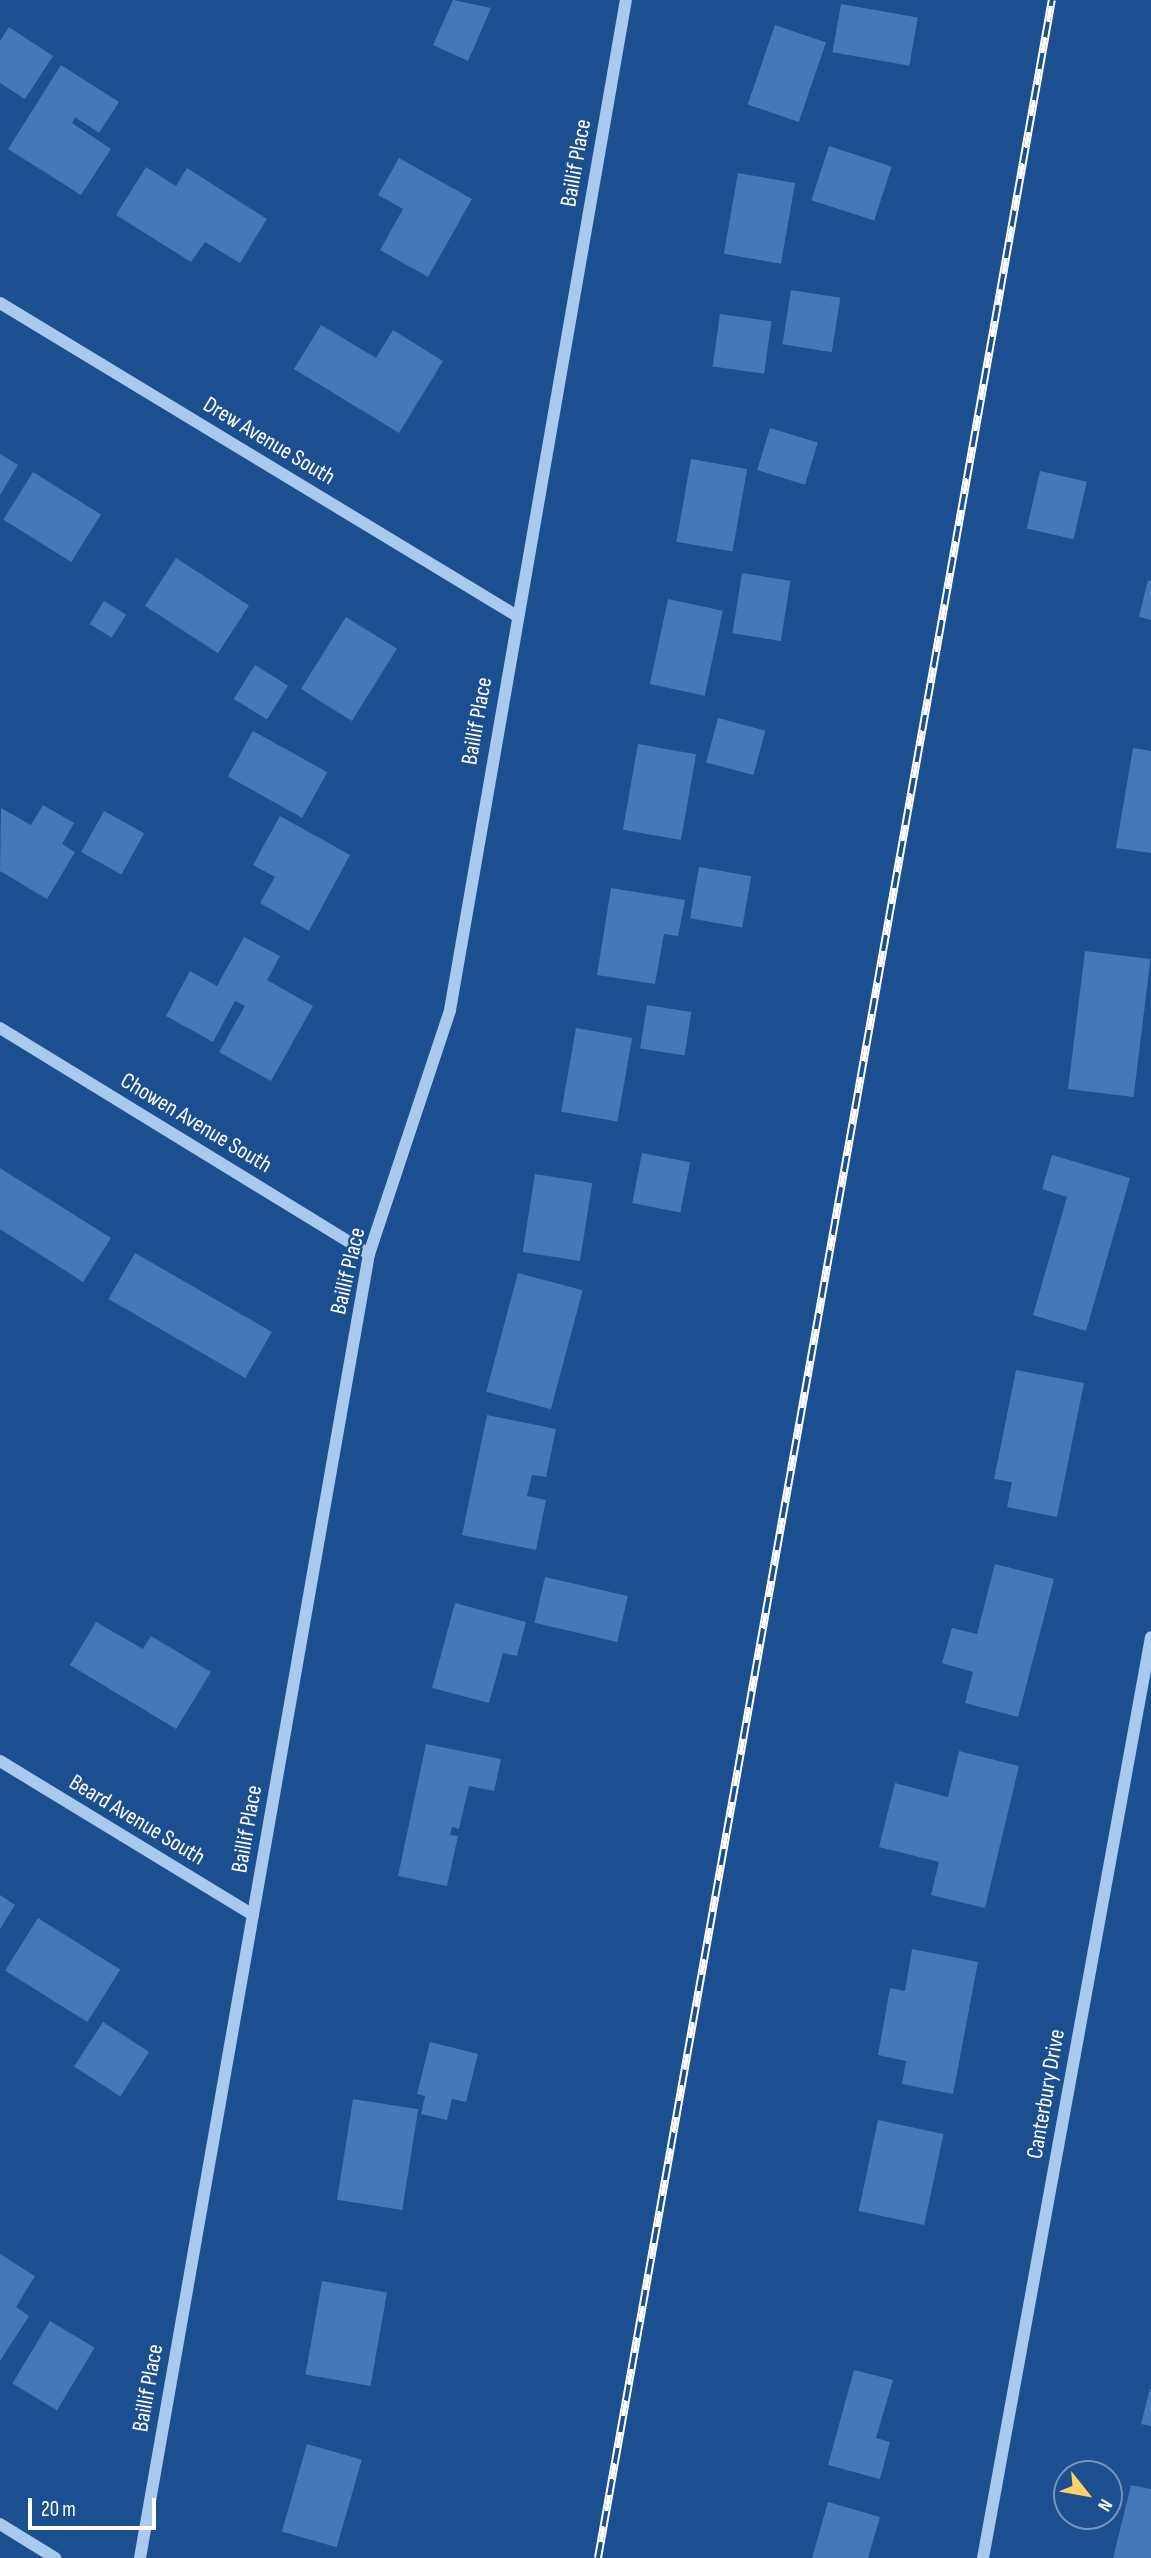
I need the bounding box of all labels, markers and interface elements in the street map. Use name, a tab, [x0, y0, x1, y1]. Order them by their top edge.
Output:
street label: Baillif Place	[555, 117, 597, 209]
street label: Drew Avenue South	[198, 391, 340, 491]
street label: Baillif Place	[456, 675, 498, 767]
street label: Chowen Avenue South	[115, 1067, 277, 1179]
street label: Baillif Place	[325, 1225, 371, 1317]
street label: Beard Avenue South	[64, 1769, 210, 1871]
street label: Baillif Place	[226, 1783, 268, 1875]
street label: Canterbury Drive	[1021, 2027, 1071, 2161]
street label: Baillif Place	[127, 2342, 169, 2434]
north arrow	[1053, 2460, 1123, 2530]
scale bar	[32, 2484, 159, 2528]
text: N	[1092, 2495, 1117, 2515]
text: 20 m	[41, 2497, 76, 2522]

